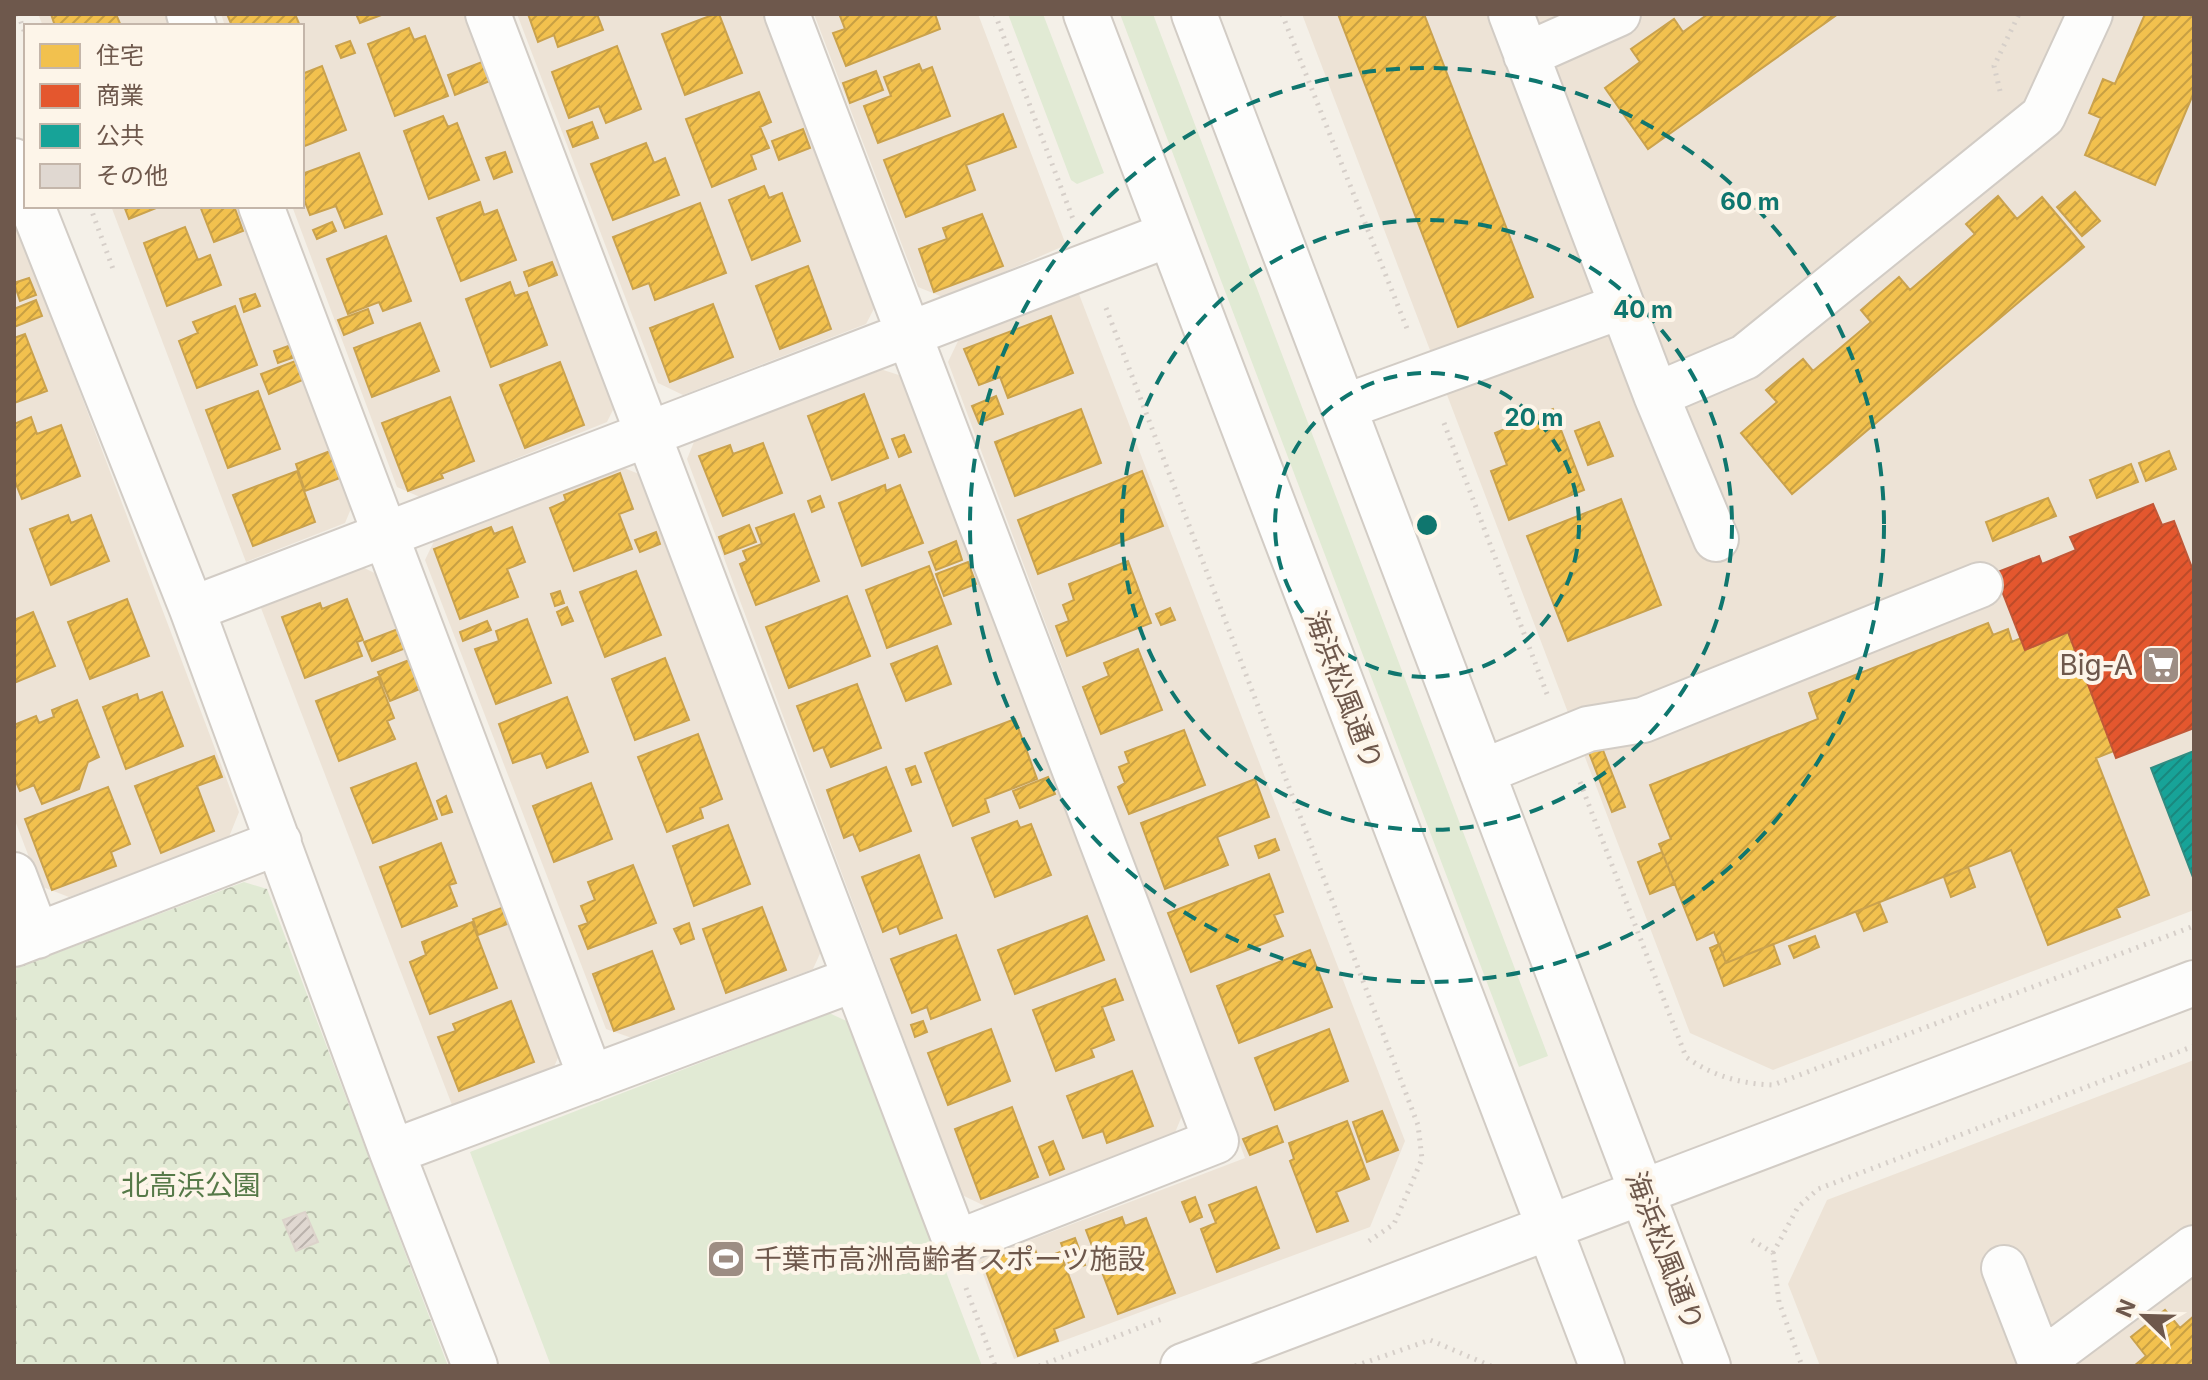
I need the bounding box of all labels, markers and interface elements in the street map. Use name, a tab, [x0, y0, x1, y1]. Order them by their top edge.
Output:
legend	[24, 24, 304, 208]
text: 住宅	[96, 41, 144, 70]
text: 商業	[96, 81, 144, 110]
text: 公共	[96, 121, 144, 150]
text: その他	[96, 161, 168, 190]
text: 60 m	[1720, 187, 1780, 216]
text: 40 m	[1613, 295, 1673, 324]
text: 20 m	[1505, 403, 1563, 432]
centre of rings	[1413, 511, 1441, 539]
street label: 海浜松風通り	[1298, 605, 1390, 775]
supermarket icon: Big-A	[2140, 644, 2182, 686]
place label: Big-A	[2059, 648, 2133, 682]
street label: 海浜松風通り	[1619, 1166, 1711, 1336]
park label: 北高浜公園	[121, 1168, 261, 1202]
sports icon: 千葉市高洲高齢者スポーツ施設	[705, 1238, 747, 1280]
place label: 千葉市高洲高齢者スポーツ施設	[754, 1242, 1145, 1276]
north arrow	[2104, 1276, 2184, 1356]
text: N	[2110, 1295, 2141, 1321]

